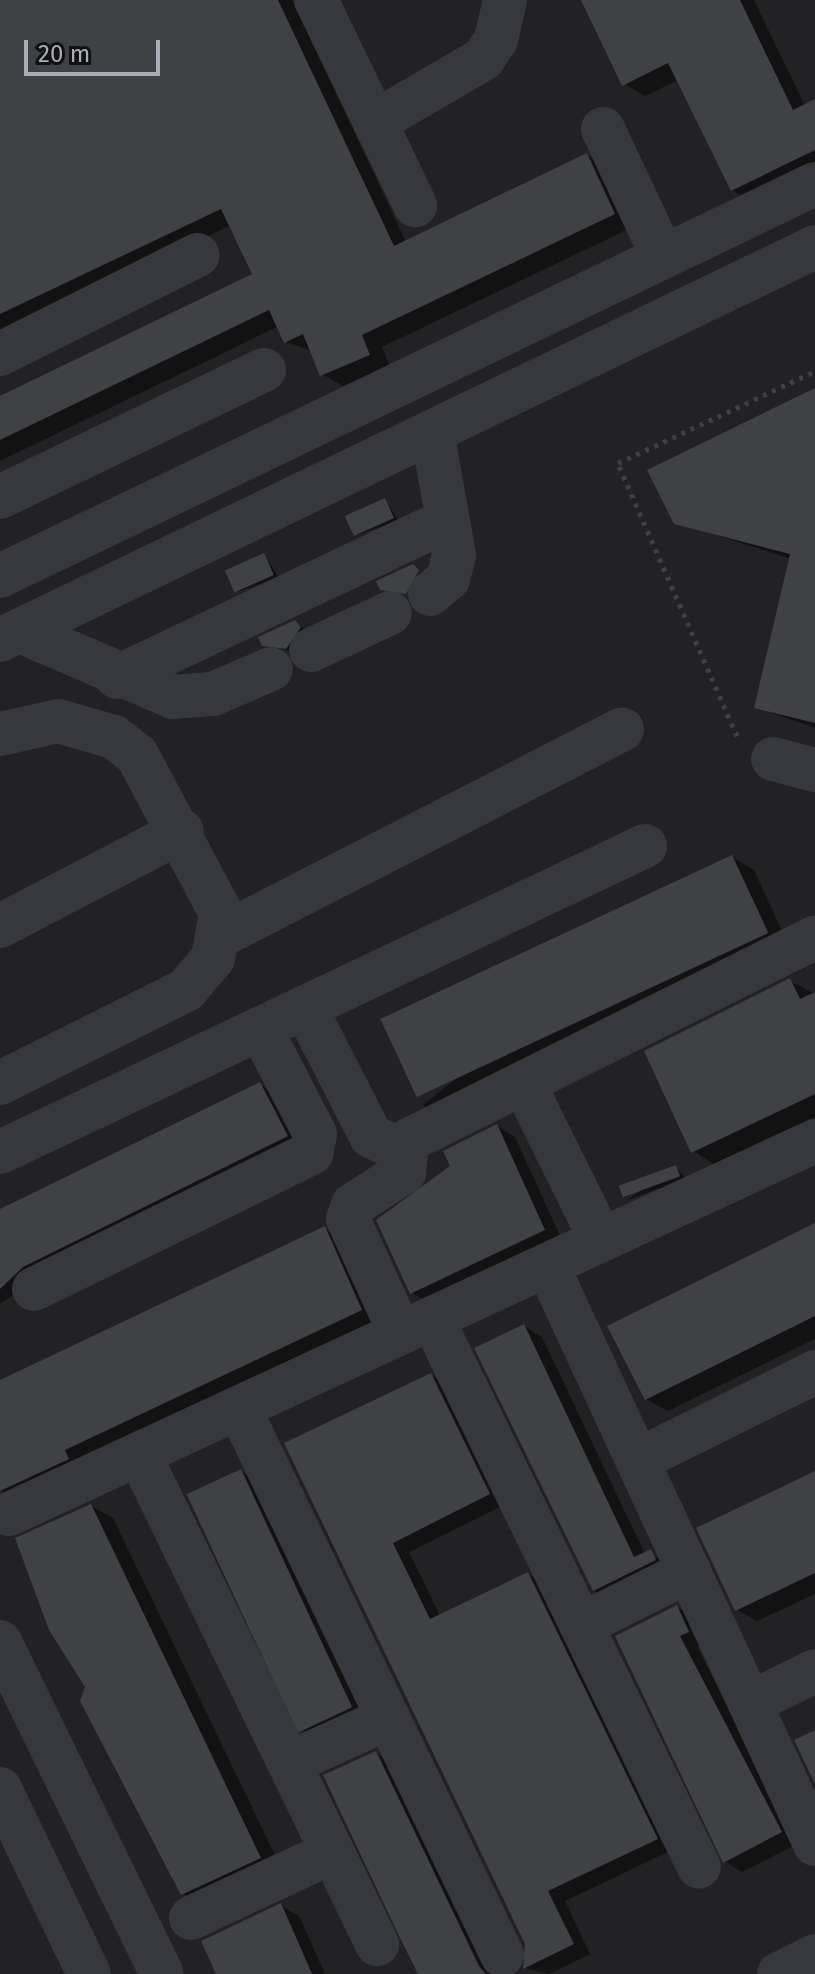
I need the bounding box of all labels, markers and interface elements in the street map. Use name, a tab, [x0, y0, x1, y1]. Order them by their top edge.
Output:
scale bar	[28, 24, 164, 74]
text: 20 m	[38, 40, 90, 68]

